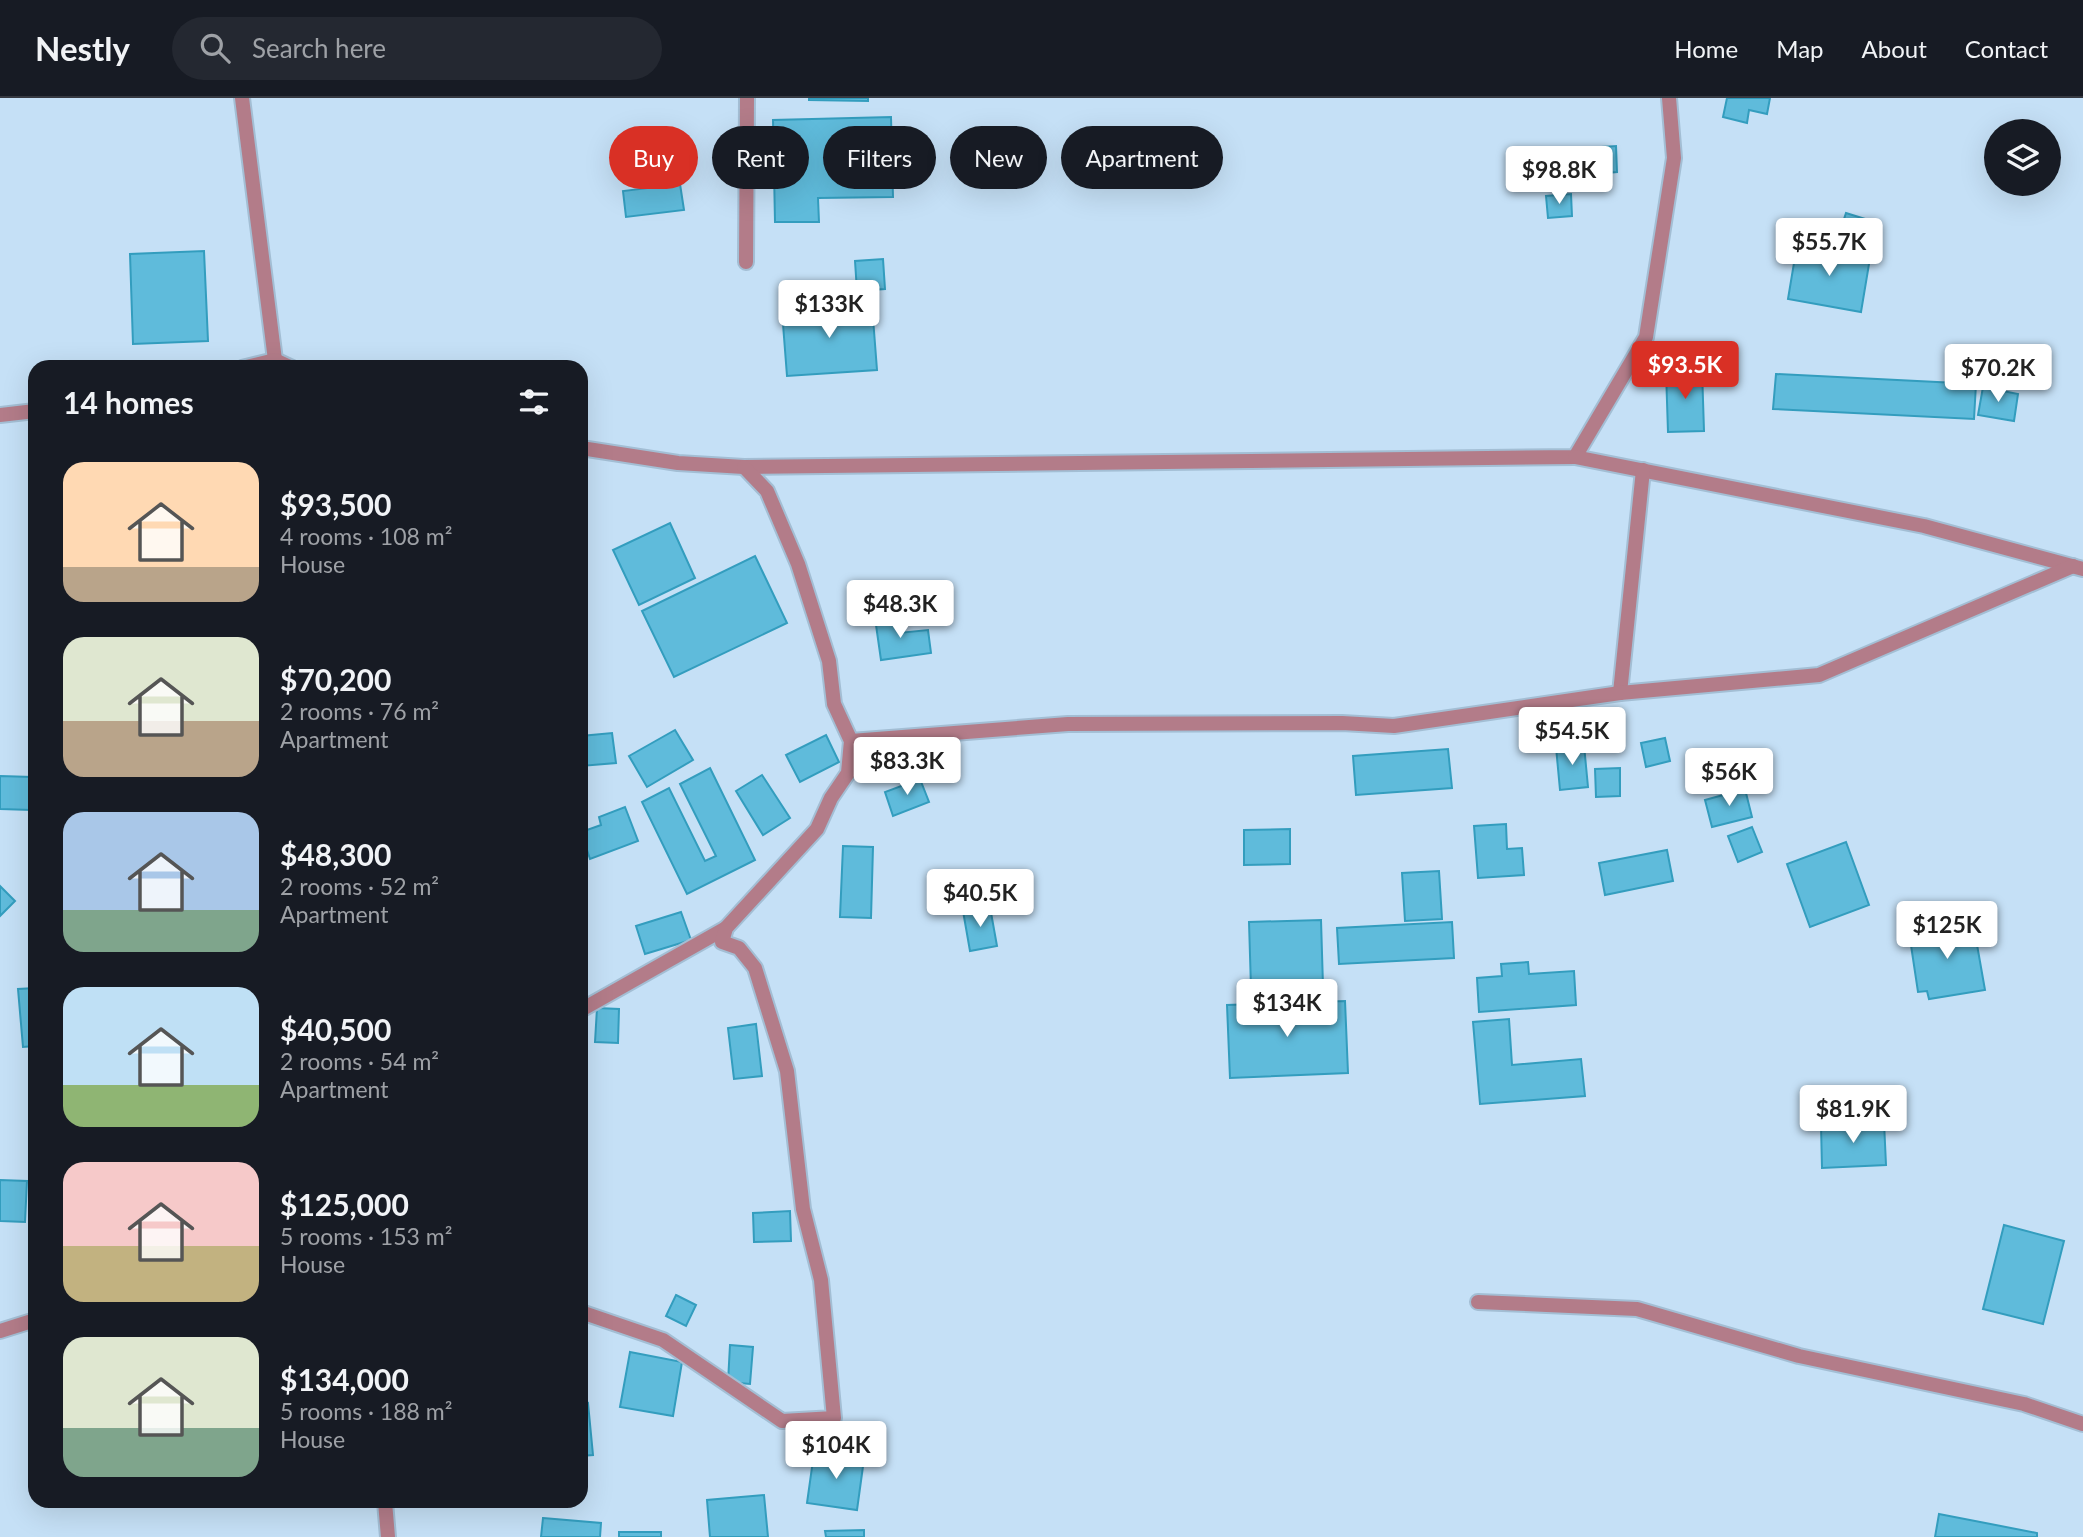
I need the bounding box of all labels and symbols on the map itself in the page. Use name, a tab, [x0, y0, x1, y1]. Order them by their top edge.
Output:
pin: $98.8K	[1502, 146, 1616, 206]
pin: $55.7K	[1772, 218, 1886, 278]
pin: $133K	[780, 280, 878, 340]
pin: $93.5K	[1628, 342, 1742, 401]
pin: $70.2K	[1941, 344, 2055, 404]
pin: $48.3K	[843, 580, 957, 640]
pin: $54.5K	[1515, 708, 1629, 767]
pin: $83.3K	[850, 738, 964, 797]
pin: $56K	[1688, 748, 1770, 808]
pin: $40.5K	[923, 870, 1037, 929]
pin: $125K	[1898, 902, 1996, 961]
pin: $134K	[1238, 979, 1336, 1039]
pin: $81.9K	[1796, 1086, 1910, 1145]
pin: $104K	[787, 1422, 885, 1481]

